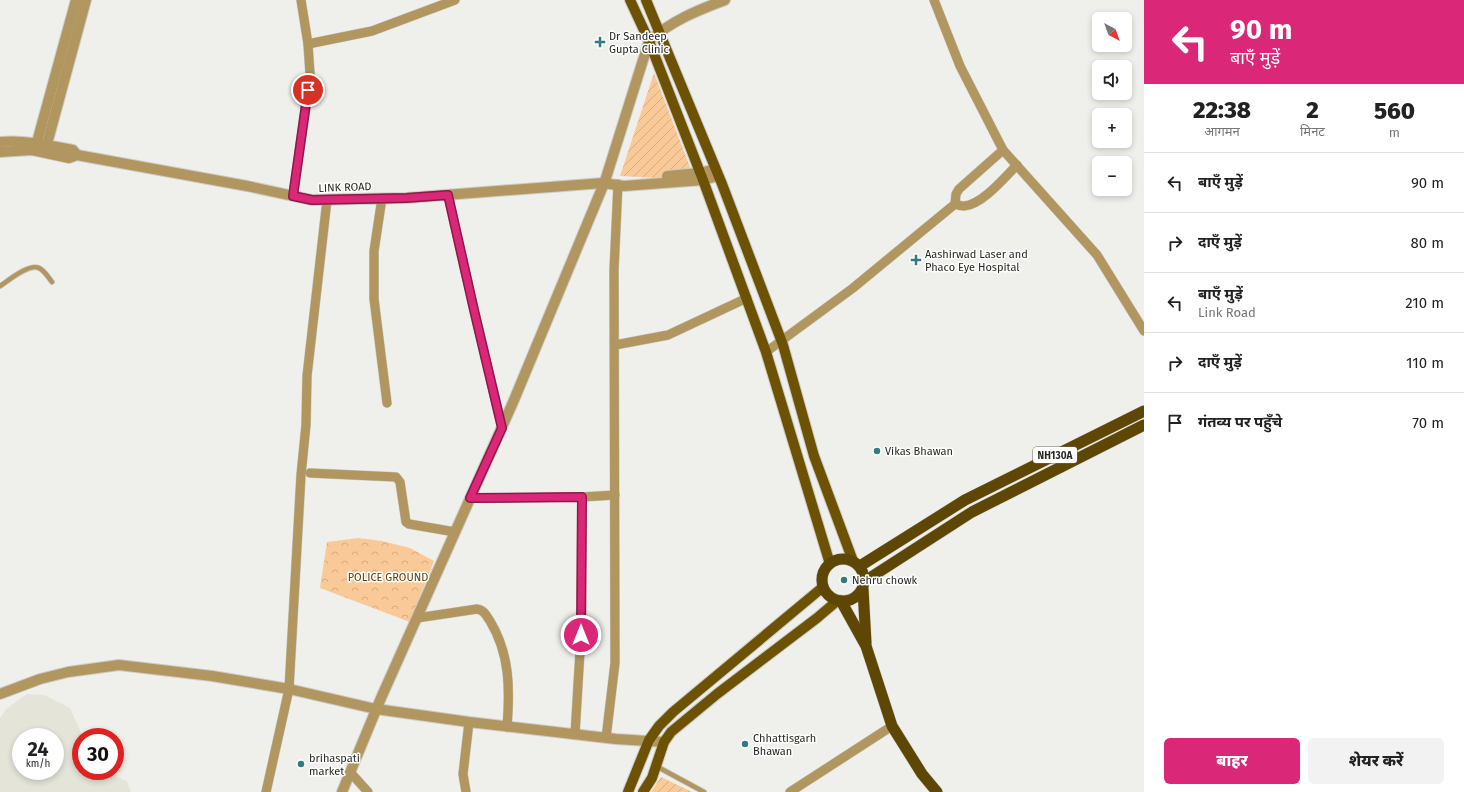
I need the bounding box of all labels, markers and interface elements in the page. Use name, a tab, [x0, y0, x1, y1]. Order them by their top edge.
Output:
north arrow	[1092, 12, 1132, 52]
map controls	[1092, 12, 1132, 196]
text: 90 m	[1230, 13, 1292, 46]
icon: left	[1164, 16, 1216, 68]
place label: Dr Sandeep Gupta Clinic	[609, 30, 669, 56]
marker: Dr Sandeep Gupta Clinic	[594, 36, 606, 48]
text: बाएँ मुड़ें	[1230, 47, 1280, 69]
button: sound	[1092, 60, 1132, 100]
pin	[291, 73, 325, 107]
icon: arrive	[297, 79, 319, 101]
text: 22:38	[1193, 96, 1251, 124]
text: 2	[1306, 96, 1319, 124]
text: 560	[1374, 97, 1415, 125]
button: +	[1092, 108, 1132, 148]
text: आगमन	[1204, 124, 1240, 139]
text: मिनट	[1300, 124, 1325, 139]
text: m	[1389, 125, 1400, 140]
button: −	[1092, 156, 1132, 196]
icon: left	[1164, 172, 1186, 194]
text: बाएँ मुड़ें	[1198, 173, 1243, 191]
text: 90 m	[1411, 174, 1444, 192]
street label: LINK ROAD	[318, 180, 372, 195]
icon: right	[1164, 232, 1186, 254]
text: दाएँ मुड़ें	[1198, 233, 1242, 251]
text: 80 m	[1411, 234, 1444, 252]
place label: Aashirwad Laser and Phaco Eye Hospital	[925, 248, 1028, 274]
marker: Aashirwad Laser and Phaco Eye Hospital	[910, 254, 922, 266]
text: बाएँ मुड़ें	[1198, 285, 1243, 303]
icon: left	[1164, 292, 1186, 314]
text: 210 m	[1405, 294, 1444, 312]
text: Link Road	[1198, 305, 1256, 320]
icon: right	[1164, 352, 1186, 374]
text: दाएँ मुड़ें	[1198, 353, 1242, 371]
text: 110 m	[1406, 354, 1444, 372]
icon: arrive	[1164, 412, 1186, 434]
text: गंतव्य पर पहुँचे	[1198, 413, 1282, 431]
text: 70 m	[1412, 414, 1444, 432]
place label: Vikas Bhawan	[885, 445, 953, 458]
marker: Vikas Bhawan	[872, 446, 882, 456]
road number: NH130A	[1033, 447, 1077, 463]
park label: POLICE GROUND	[348, 571, 428, 584]
place label: Nehru chowk	[852, 574, 918, 587]
marker: Nehru chowk	[839, 575, 849, 585]
position arrow	[560, 614, 602, 656]
speed limit sign: 30	[72, 728, 124, 780]
place label: Chhattisgarh Bhawan	[753, 732, 816, 758]
text: 24	[27, 737, 49, 761]
button: बाहर	[1164, 738, 1300, 784]
button: शेयर करें	[1308, 738, 1444, 784]
marker: Chhattisgarh Bhawan	[740, 739, 750, 749]
place label: brihaspati market	[309, 752, 360, 778]
text: km/h	[26, 758, 50, 770]
marker: brihaspati market	[296, 759, 306, 769]

